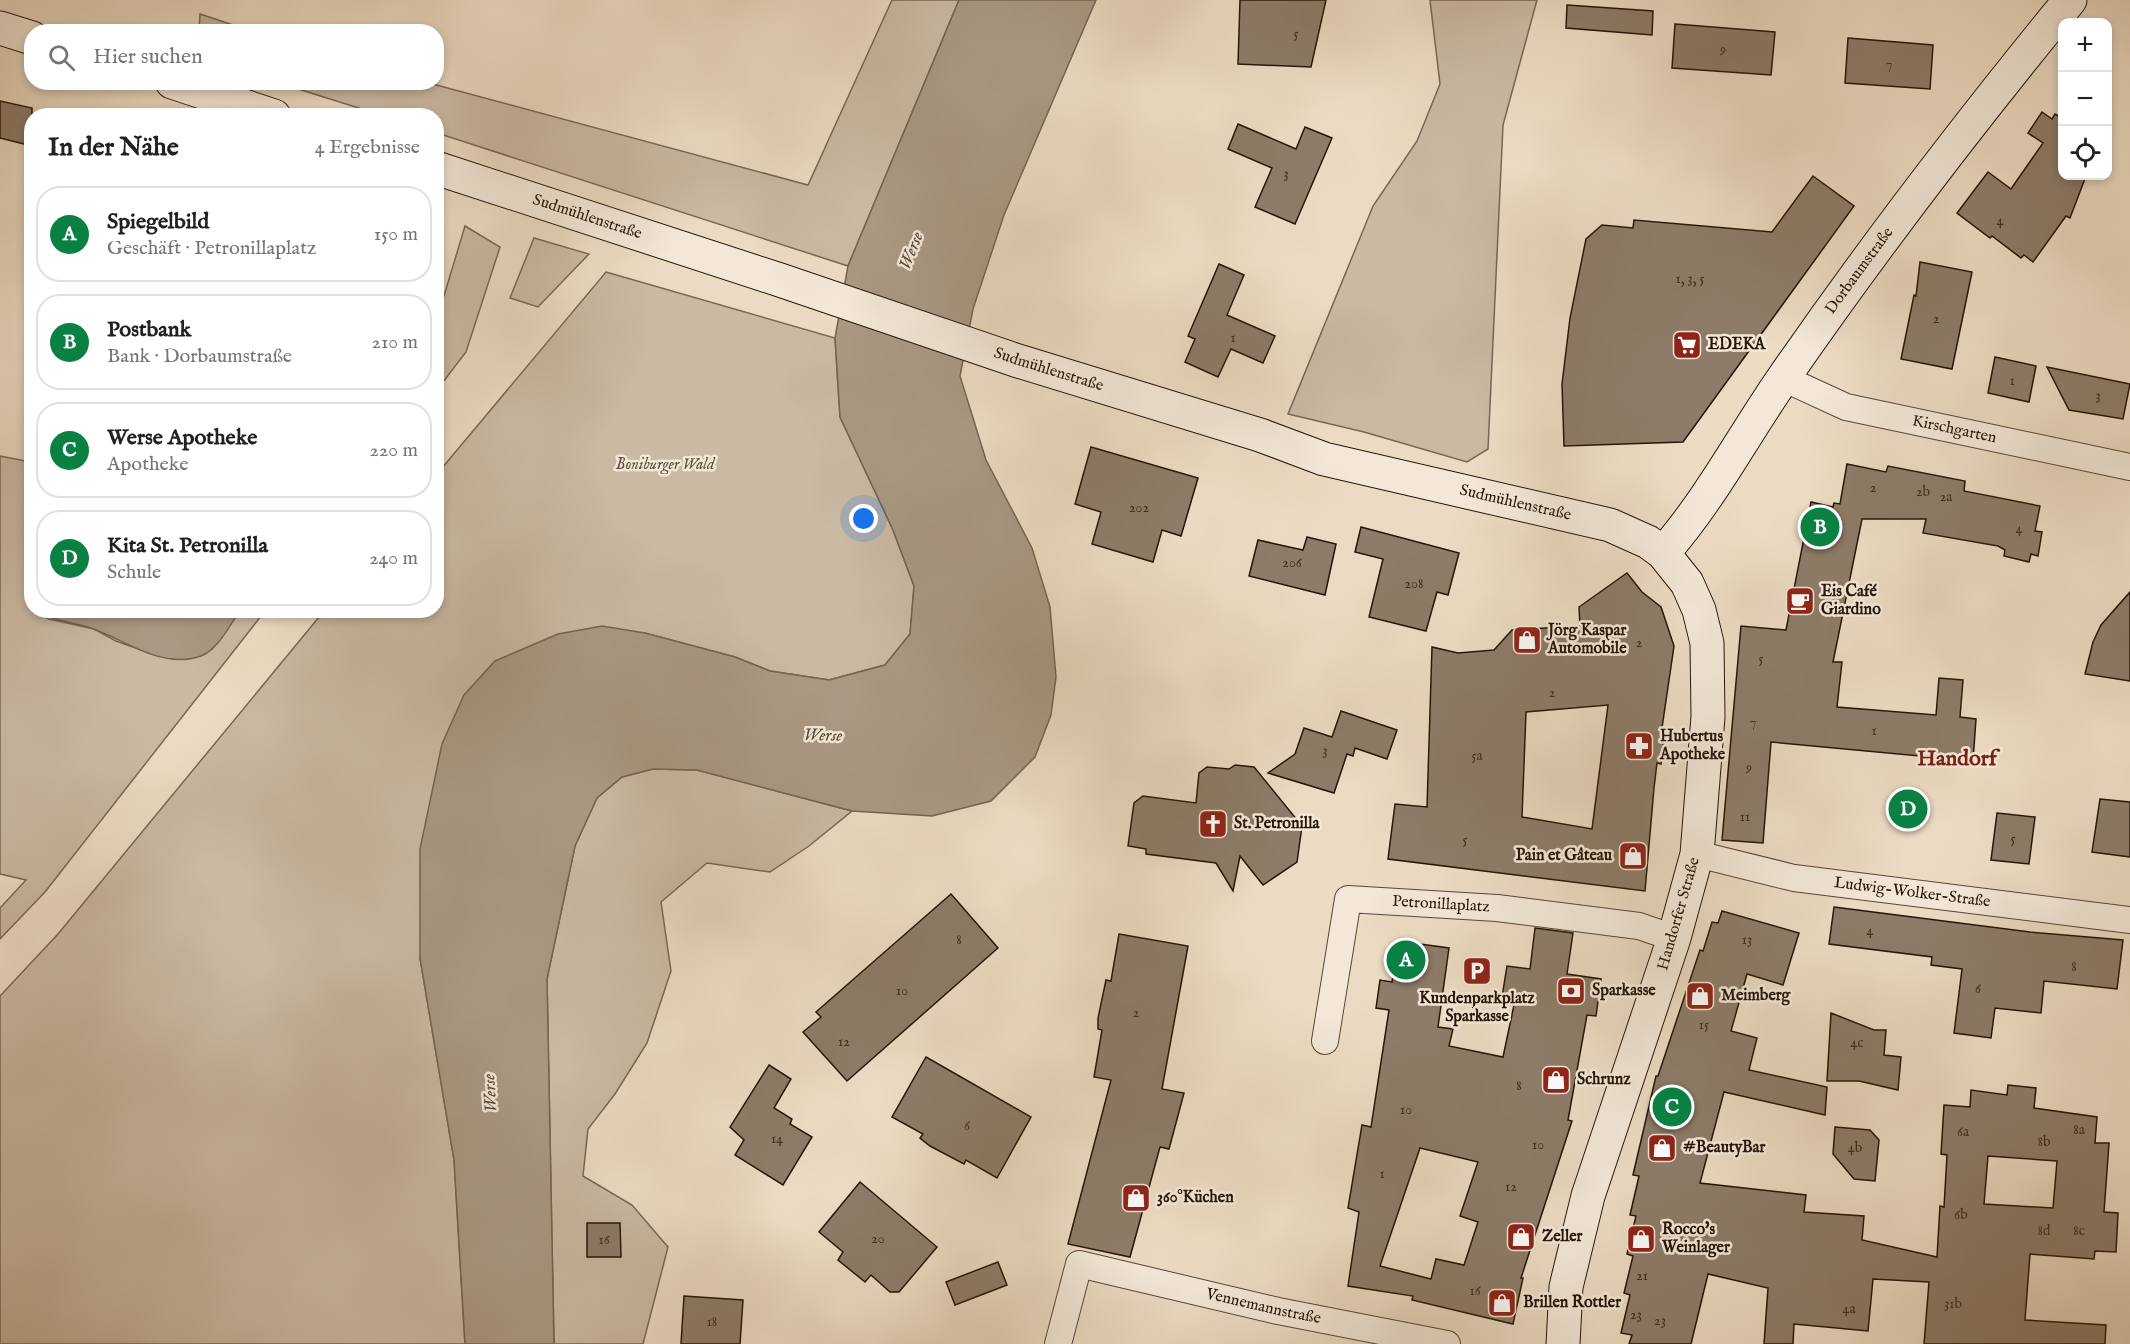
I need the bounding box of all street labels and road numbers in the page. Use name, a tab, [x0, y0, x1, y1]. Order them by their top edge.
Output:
street label: Sudmühlenstraße	[530, 190, 644, 244]
street label: Dorbaumstraße	[1821, 224, 1898, 318]
street label: Sudmühlenstraße	[991, 343, 1106, 396]
street label: Kirschgarten	[1910, 411, 1999, 449]
street label: Sudmühlenstraße	[1458, 481, 1573, 526]
street label: Handorfer Straße	[1653, 855, 1705, 973]
street label: Ludwig-Wolker-Straße	[1833, 873, 1992, 912]
street label: Petronillaplatz	[1392, 892, 1490, 918]
street label: Vennemannstraße	[1203, 1284, 1323, 1329]

